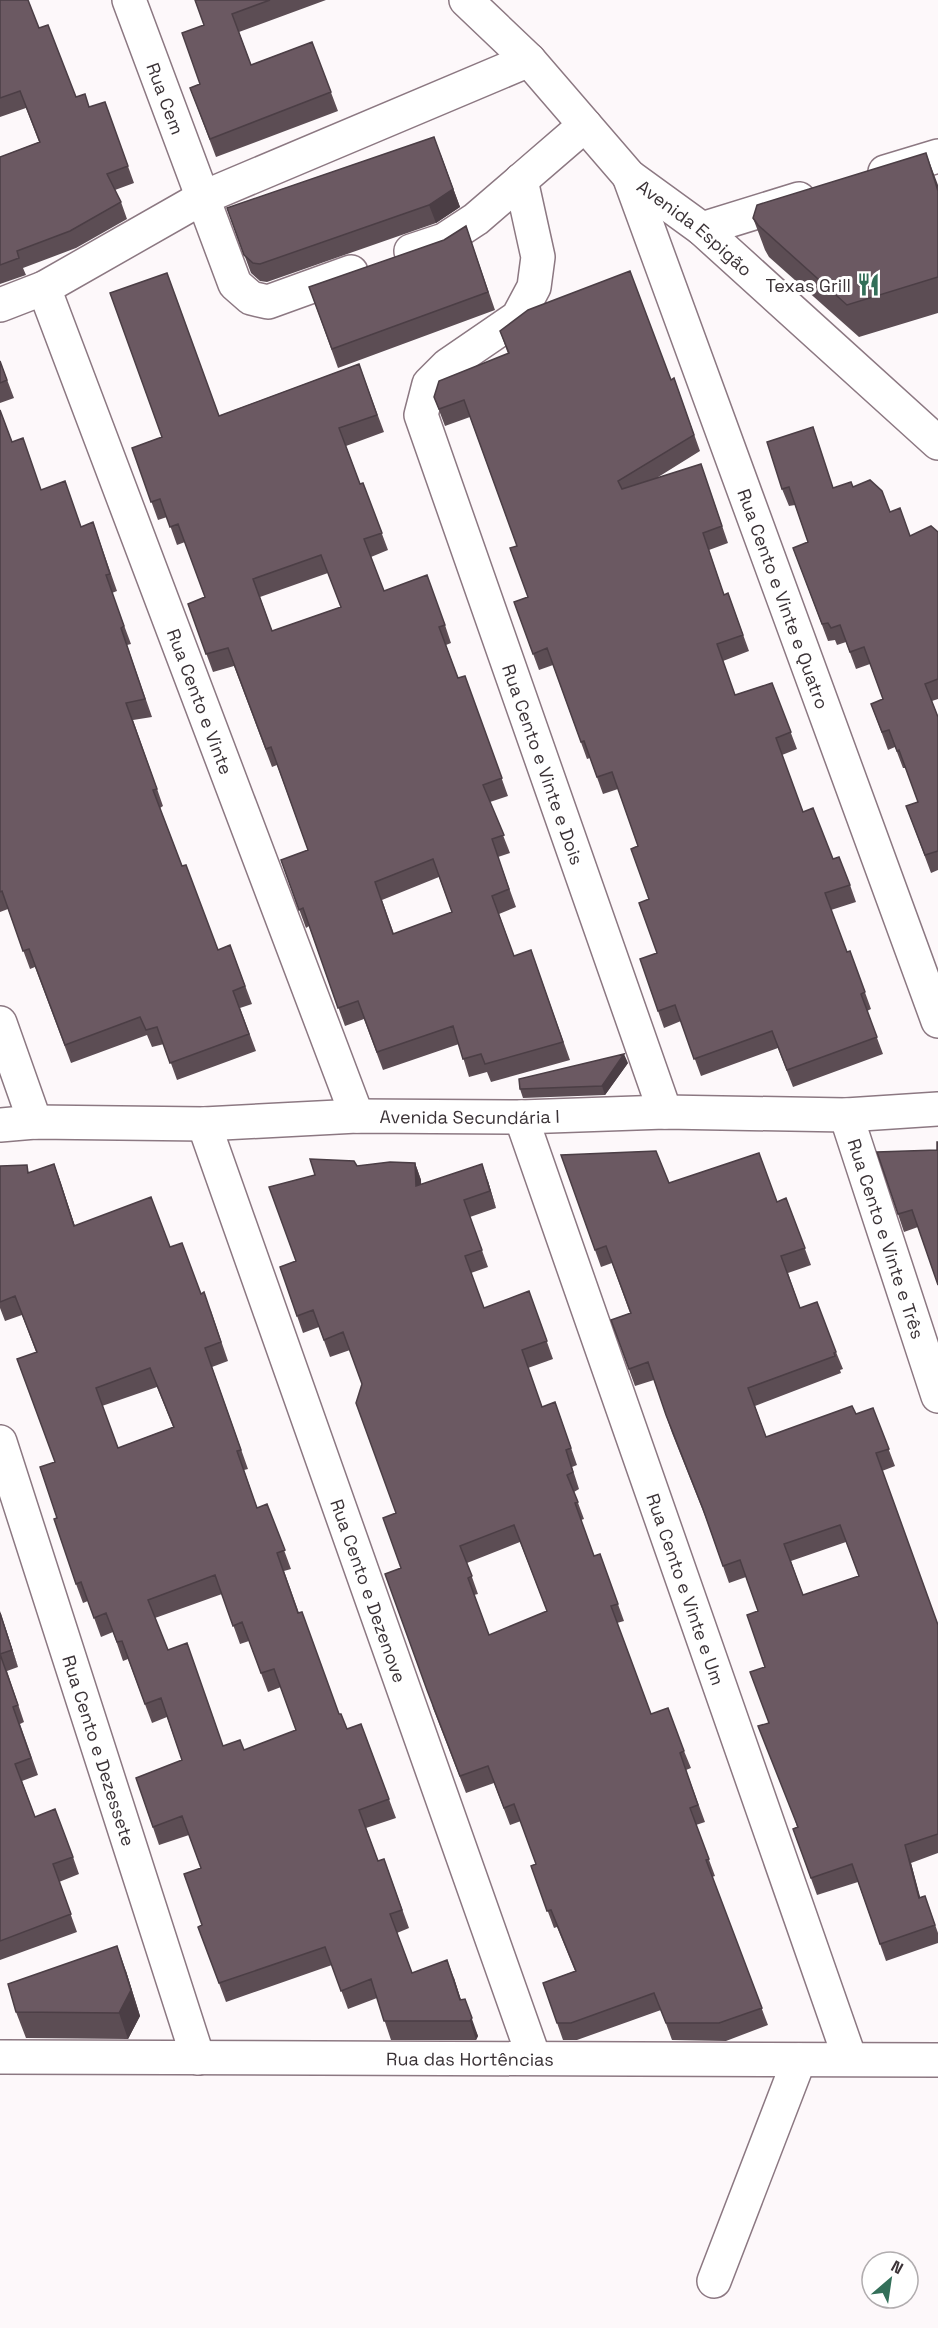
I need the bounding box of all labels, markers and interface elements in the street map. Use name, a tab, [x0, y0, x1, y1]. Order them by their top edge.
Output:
street label: Rua Cem	[142, 59, 190, 138]
street label: Avenida Espigão	[633, 174, 757, 281]
restaurant icon: Texas Grill	[856, 272, 882, 298]
place label: Texas Grill	[765, 274, 851, 297]
street label: Rua Cento e Vinte e Quatro	[733, 485, 834, 712]
street label: Rua Cento e Vinte	[162, 625, 238, 778]
street label: Rua Cento e Vinte e Dois	[498, 661, 589, 868]
street label: Avenida Secundária I	[379, 1104, 560, 1129]
street label: Rua Cento e Vinte e Três	[843, 1135, 930, 1342]
street label: Rua Cento e Vinte e Um	[642, 1490, 730, 1688]
street label: Rua Cento e Dezenove	[326, 1496, 412, 1686]
street label: Rua Cento e Dezessete	[58, 1652, 141, 1849]
street label: Rua das Hortências	[386, 2047, 554, 2070]
north arrow	[860, 2250, 920, 2310]
text: N	[887, 2256, 907, 2279]

